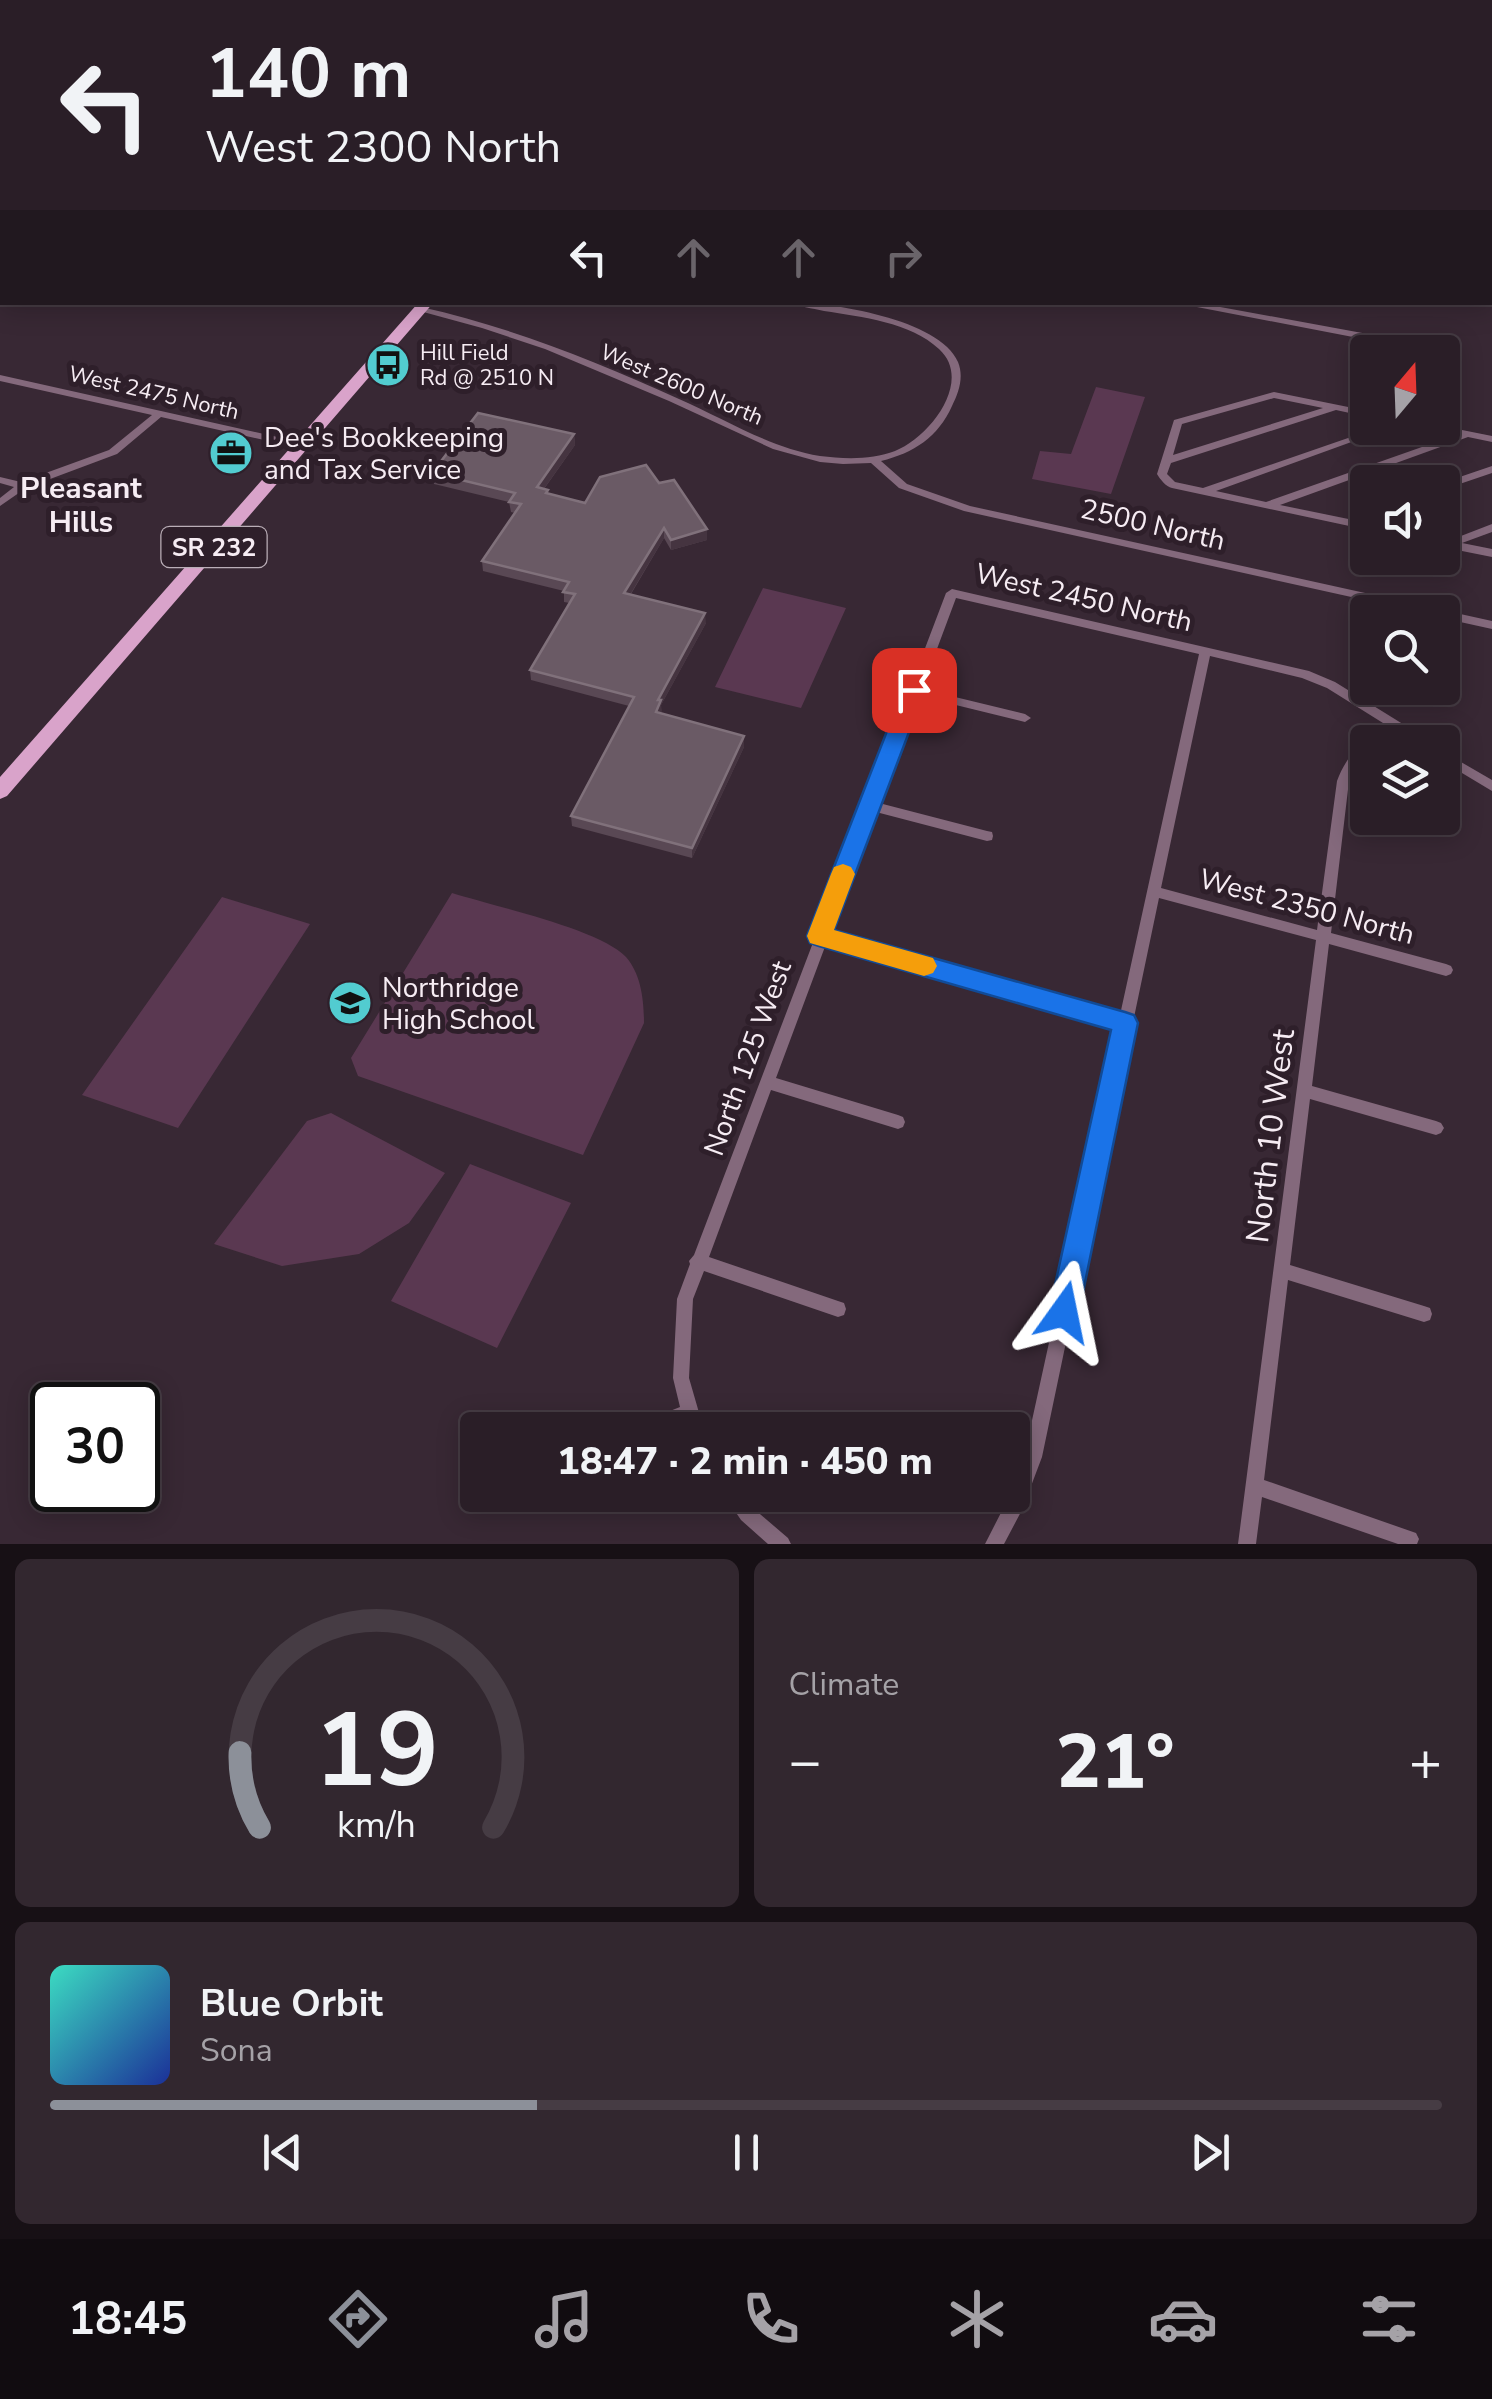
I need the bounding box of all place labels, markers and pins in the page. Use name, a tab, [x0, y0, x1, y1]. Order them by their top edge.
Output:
place label: Hill Field Rd @ 2510 N	[420, 338, 554, 393]
bus stop icon: Hill Field Rd @ 2510 N	[365, 342, 411, 388]
place label: Dee's Bookkeeping and Tax Service	[264, 419, 504, 489]
office icon: Dee's Bookkeeping and Tax Service	[208, 430, 254, 476]
pin	[872, 648, 957, 733]
place label: Northridge High School	[382, 969, 536, 1039]
school or university icon: Northridge High School	[327, 980, 373, 1026]

